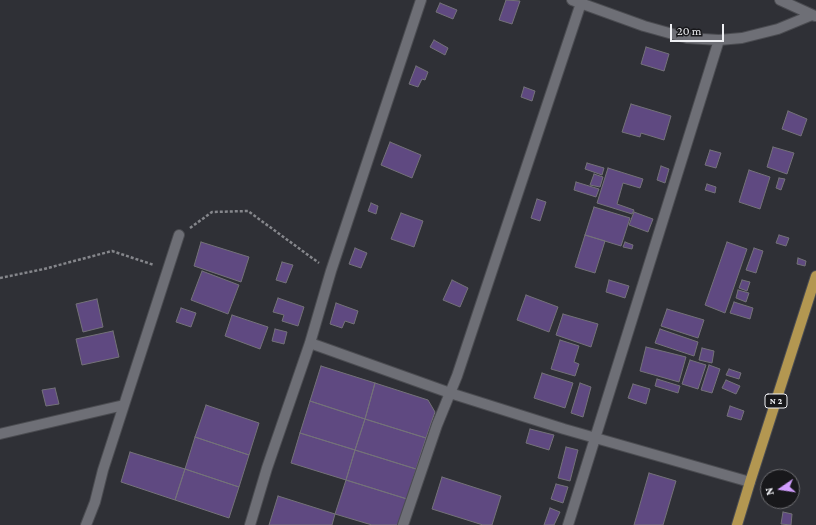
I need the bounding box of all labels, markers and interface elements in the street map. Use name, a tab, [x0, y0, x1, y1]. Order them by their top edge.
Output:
scale bar	[672, 16, 726, 42]
text: 20 m	[677, 24, 701, 38]
road number: N 2	[765, 394, 787, 408]
north arrow	[760, 469, 800, 509]
text: N	[763, 486, 776, 496]

